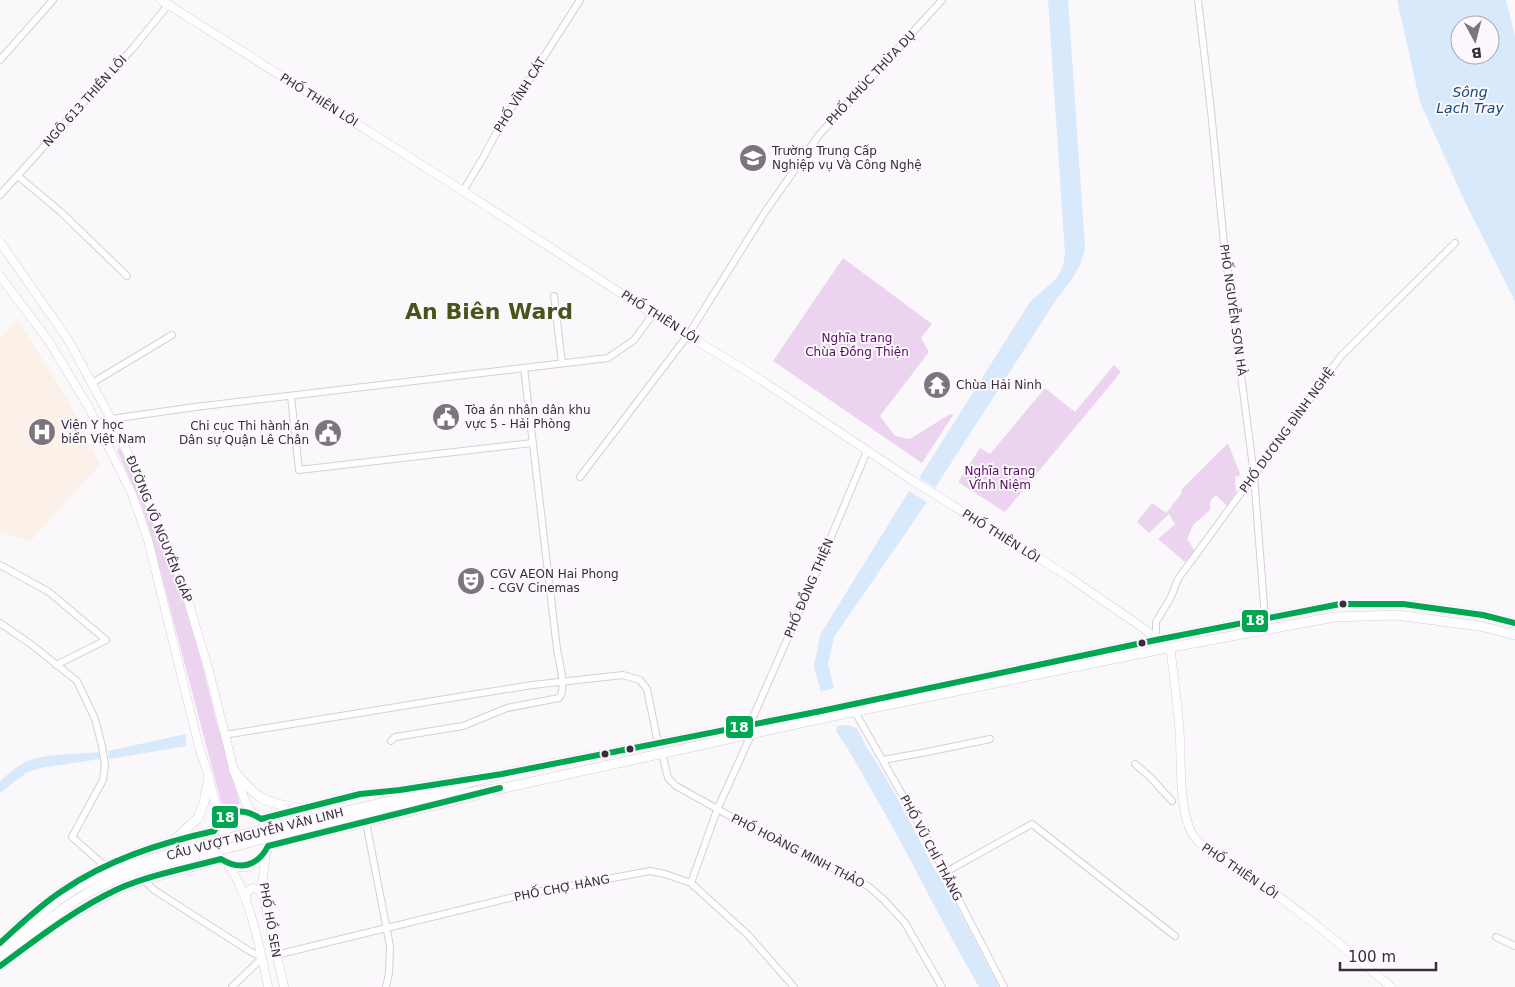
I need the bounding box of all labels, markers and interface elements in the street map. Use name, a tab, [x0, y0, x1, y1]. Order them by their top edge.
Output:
north arrow	[1450, 15, 1500, 65]
street label: PHỐ KHÚC THỪA DỤ	[822, 26, 918, 128]
text: B	[1470, 44, 1483, 61]
street label: NGÕ 613 THIÊN LÔI	[40, 52, 130, 149]
street label: PHỐ VĨNH CÁT	[490, 53, 549, 135]
street label: PHỐ THIÊN LÔI	[278, 69, 362, 130]
water label: Sông Lạch Tray	[1436, 84, 1504, 116]
school or university icon: Trường Trung Cấp Nghiệp vụ Và Công Nghệ	[738, 143, 768, 173]
place label: Trường Trung Cấp Nghiệp vụ Và Công Nghệ	[771, 144, 922, 172]
street label: PHỐ NGUYỄN SƠN HÀ	[1217, 243, 1251, 378]
street label: PHỐ THIÊN LÔI	[619, 286, 703, 347]
district label: An Biên Ward	[405, 299, 573, 324]
park label: Nghĩa trang Chùa Đồng Thiện	[805, 331, 909, 359]
street label: PHỐ DƯƠNG ĐÌNH NGHỆ	[1235, 363, 1337, 495]
temple icon: Chùa Hải Ninh	[922, 370, 952, 400]
place label: Chùa Hải Ninh	[956, 378, 1042, 392]
public building icon: Tòa án nhân dân khu vực 5 - Hải Phòng	[431, 402, 461, 432]
place label: Tòa án nhân dân khu vực 5 - Hải Phòng	[464, 403, 591, 431]
hospital icon: Viện Y học biển Việt Nam	[27, 417, 57, 447]
place label: Viện Y học biển Việt Nam	[61, 418, 146, 446]
public building icon: Chi cục Thi hành án Dân sự Quận Lê Chân	[313, 418, 343, 448]
place label: Chi cục Thi hành án Dân sự Quận Lê Chân	[179, 419, 309, 447]
street label: ĐƯỜNG VÕ NGUYÊN GIÁP	[123, 453, 196, 604]
park label: Nghĩa trang Vĩnh Niệm	[965, 464, 1035, 492]
street label: PHỐ THIÊN LÔI	[960, 505, 1044, 566]
street label: PHỐ ĐỒNG THIỆN	[780, 535, 836, 640]
theatre icon: CGV AEON Hai Phong - CGV Cinemas	[456, 566, 486, 596]
place label: CGV AEON Hai Phong - CGV Cinemas	[490, 567, 619, 595]
unlabelled marker	[1338, 599, 1348, 609]
line badge: 18	[1241, 609, 1269, 633]
text: 18	[1245, 612, 1265, 628]
unlabelled marker	[1137, 638, 1147, 648]
line badge: 18	[725, 715, 754, 739]
text: 18	[729, 719, 749, 735]
unlabelled marker	[625, 744, 635, 754]
unlabelled marker	[600, 749, 610, 759]
street label: PHỐ VŨ CHÍ THẮNG	[897, 792, 967, 903]
street label: CẦU VƯỢT NGUYỄN VĂN LINH	[165, 803, 345, 863]
line badge: 18	[211, 805, 239, 829]
text: 18	[215, 809, 235, 825]
street label: PHỐ HOÀNG MINH THẢO	[729, 809, 868, 891]
street label: PHỐ THIÊN LÔI	[1199, 839, 1282, 902]
street label: PHỐ CHỢ HÀNG	[513, 870, 611, 904]
street label: PHỐ HỒ SEN	[257, 881, 285, 959]
scale bar	[1340, 940, 1436, 972]
text: 100 m	[1348, 948, 1396, 966]

